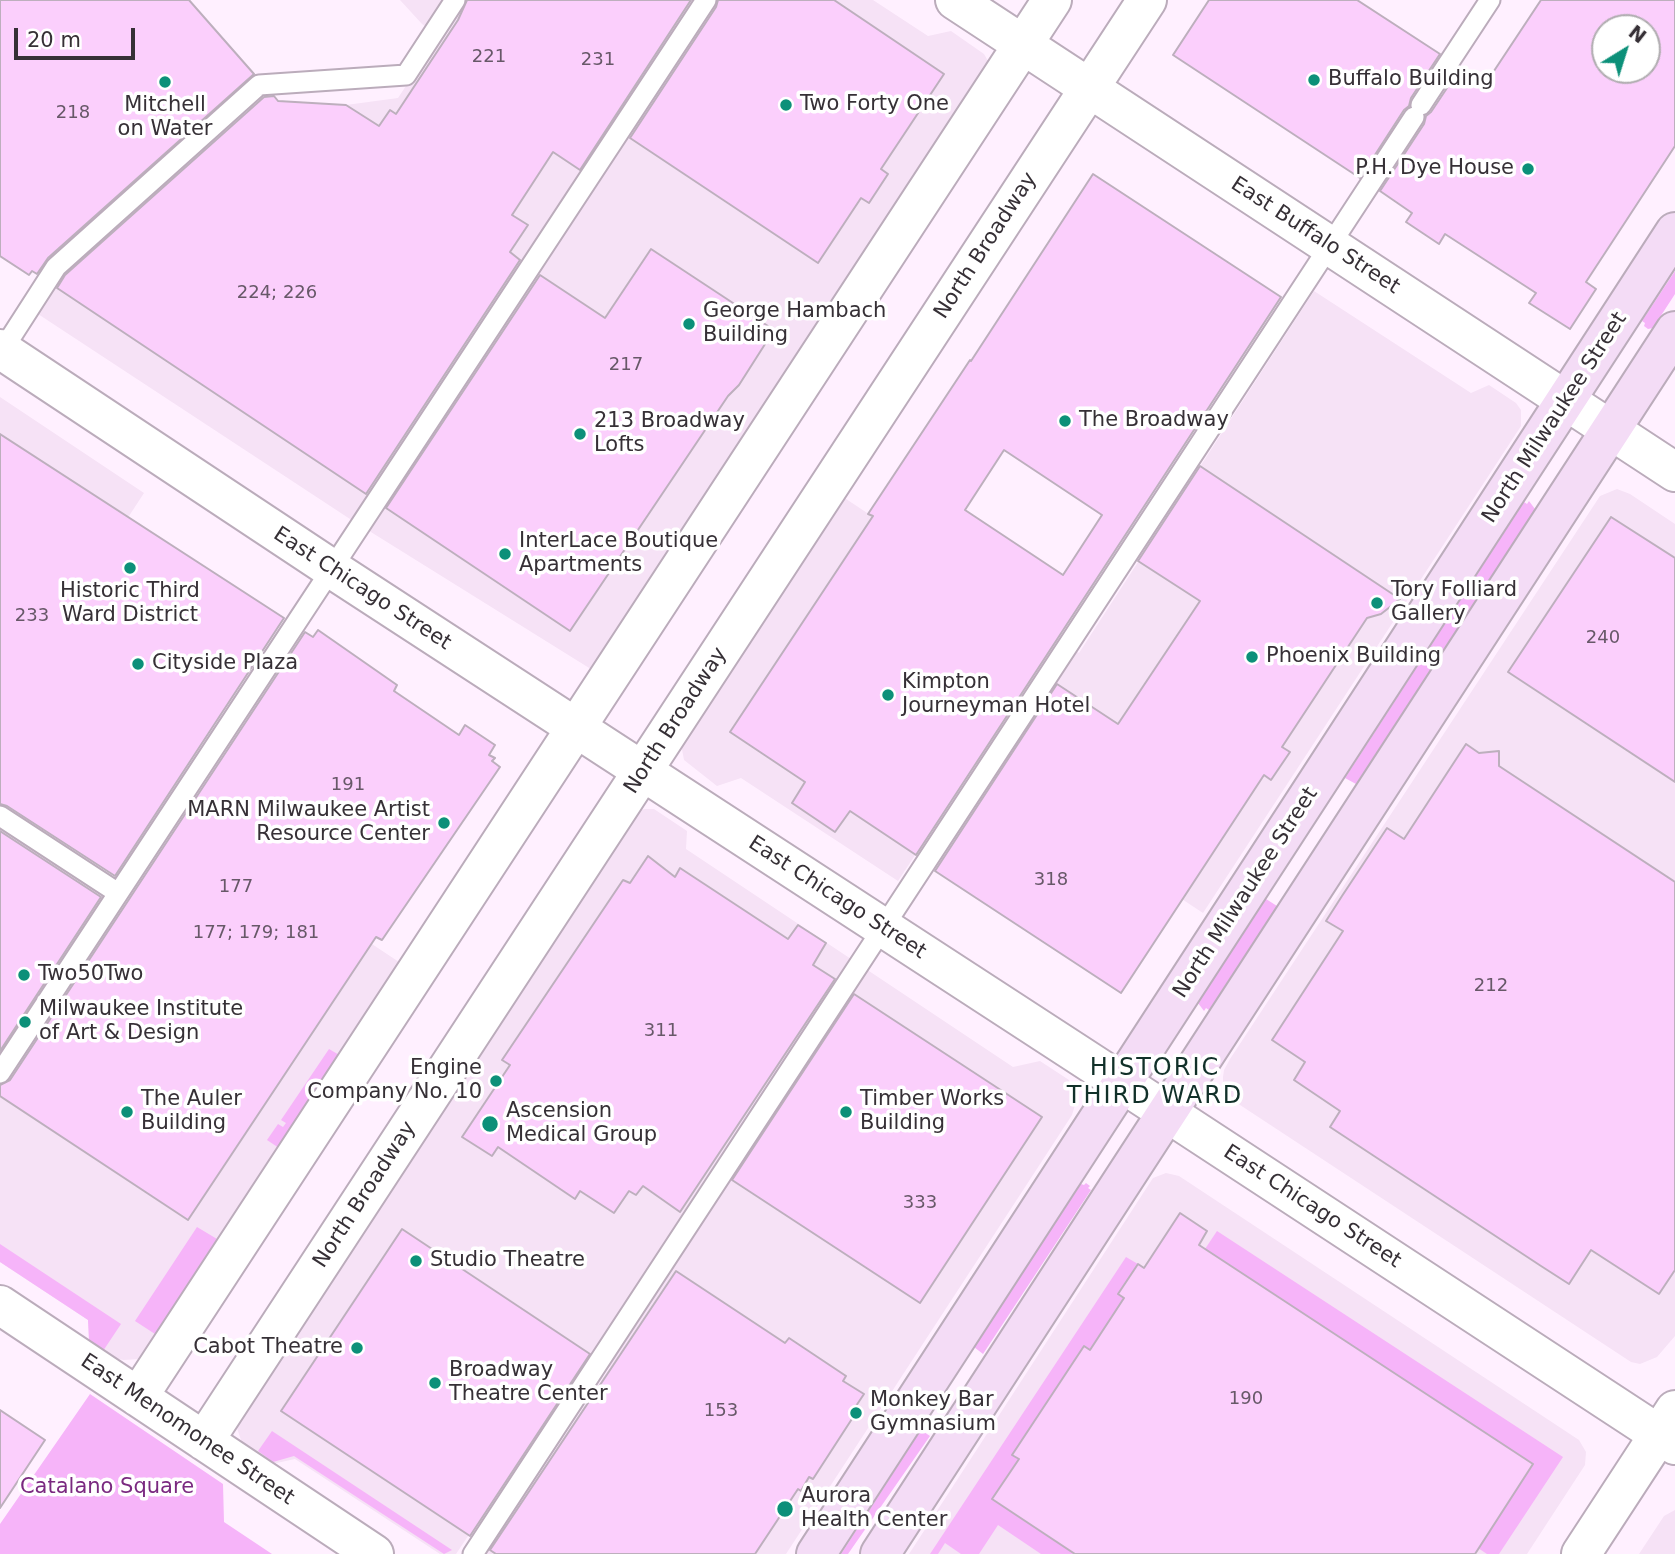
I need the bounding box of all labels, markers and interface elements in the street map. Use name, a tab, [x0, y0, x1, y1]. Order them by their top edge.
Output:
scale bar	[18, 14, 138, 58]
north arrow	[1591, 14, 1661, 84]
text: N	[1625, 20, 1651, 48]
text: 20 m	[27, 28, 81, 52]
house number: 221	[472, 46, 506, 68]
house number: 231	[581, 49, 615, 71]
place label: Buffalo Building	[1328, 67, 1494, 93]
marker: Buffalo Building	[1306, 72, 1322, 88]
marker: Mitchell on Water	[157, 74, 173, 90]
place label: Two Forty One	[800, 92, 949, 118]
place label: Mitchell on Water	[118, 93, 212, 143]
marker: Two Forty One	[778, 97, 794, 113]
house number: 218	[56, 102, 90, 124]
place label: P.H. Dye House	[1355, 156, 1514, 182]
marker: P.H. Dye House	[1520, 161, 1536, 177]
street label: North Broadway	[929, 168, 1043, 324]
street label: East Buffalo Street	[1226, 172, 1404, 300]
house number: 224; 226	[237, 282, 317, 304]
place label: George Hambach Building	[703, 299, 886, 349]
street label: North Milwaukee Street	[1477, 308, 1633, 528]
marker: George Hambach Building	[681, 316, 697, 332]
house number: 217	[609, 354, 643, 376]
place label: The Broadway	[1079, 408, 1229, 434]
place label: 213 Broadway Lofts	[594, 409, 745, 459]
marker: The Broadway	[1057, 413, 1073, 429]
marker: 213 Broadway Lofts	[572, 426, 588, 442]
street label: East Chicago Street	[268, 522, 456, 656]
place label: InterLace Boutique Apartments	[519, 529, 718, 579]
marker: InterLace Boutique Apartments	[497, 546, 513, 562]
marker: Historic Third Ward District	[122, 560, 138, 576]
place label: Tory Folliard Gallery	[1391, 578, 1517, 628]
place label: Historic Third Ward District	[60, 579, 200, 629]
marker: Tory Folliard Gallery	[1369, 595, 1385, 611]
house number: 233	[15, 605, 49, 627]
house number: 240	[1586, 627, 1620, 649]
street label: North Broadway	[619, 643, 733, 799]
place label: Phoenix Building	[1266, 644, 1441, 670]
marker: Phoenix Building	[1244, 649, 1260, 665]
place label: Cityside Plaza	[152, 651, 298, 677]
marker: Cityside Plaza	[130, 656, 146, 672]
place label: Kimpton Journeyman Hotel	[902, 670, 1090, 720]
marker: Kimpton Journeyman Hotel	[880, 687, 896, 703]
house number: 191	[331, 774, 365, 796]
street label: North Milwaukee Street	[1168, 783, 1324, 1003]
place label: MARN Milwaukee Artist Resource Center	[187, 798, 430, 848]
marker: MARN Milwaukee Artist Resource Center	[436, 815, 452, 831]
street label: East Chicago Street	[743, 831, 931, 965]
house number: 318	[1034, 869, 1068, 891]
house number: 177	[219, 876, 253, 898]
house number: 177; 179; 181	[193, 922, 319, 944]
place label: Two50Two	[38, 962, 143, 988]
marker: Two50Two	[16, 967, 32, 983]
house number: 212	[1474, 975, 1508, 997]
place label: Milwaukee Institute of Art & Design	[39, 997, 243, 1047]
marker: Milwaukee Institute of Art & Design	[17, 1014, 33, 1030]
house number: 311	[644, 1020, 678, 1042]
district label: HISTORIC THIRD WARD	[1068, 1055, 1242, 1111]
place label: Engine Company No. 10	[307, 1056, 482, 1106]
marker: Engine Company No. 10	[488, 1073, 504, 1089]
place label: The Auler Building	[141, 1087, 242, 1137]
place label: Timber Works Building	[860, 1087, 1004, 1137]
place label: Ascension Medical Group	[506, 1099, 657, 1149]
marker: The Auler Building	[119, 1104, 135, 1120]
marker: Timber Works Building	[838, 1104, 854, 1120]
marker: Ascension Medical Group	[480, 1114, 500, 1134]
street label: North Broadway	[308, 1117, 422, 1273]
street label: East Chicago Street	[1218, 1140, 1406, 1274]
house number: 333	[903, 1192, 937, 1214]
place label: Studio Theatre	[430, 1248, 585, 1274]
marker: Studio Theatre	[408, 1253, 424, 1269]
place label: Cabot Theatre	[193, 1335, 343, 1361]
marker: Cabot Theatre	[349, 1340, 365, 1356]
street label: East Menomonee Street	[75, 1349, 299, 1511]
place label: Broadway Theatre Center	[449, 1358, 608, 1408]
marker: Broadway Theatre Center	[427, 1375, 443, 1391]
place label: Monkey Bar Gymnasium	[870, 1388, 996, 1438]
house number: 190	[1229, 1388, 1263, 1410]
house number: 153	[704, 1400, 738, 1422]
marker: Monkey Bar Gymnasium	[848, 1405, 864, 1421]
park label: Catalano Square	[20, 1475, 194, 1501]
place label: Aurora Health Center	[801, 1484, 947, 1534]
marker: Aurora Health Center	[775, 1499, 795, 1519]

